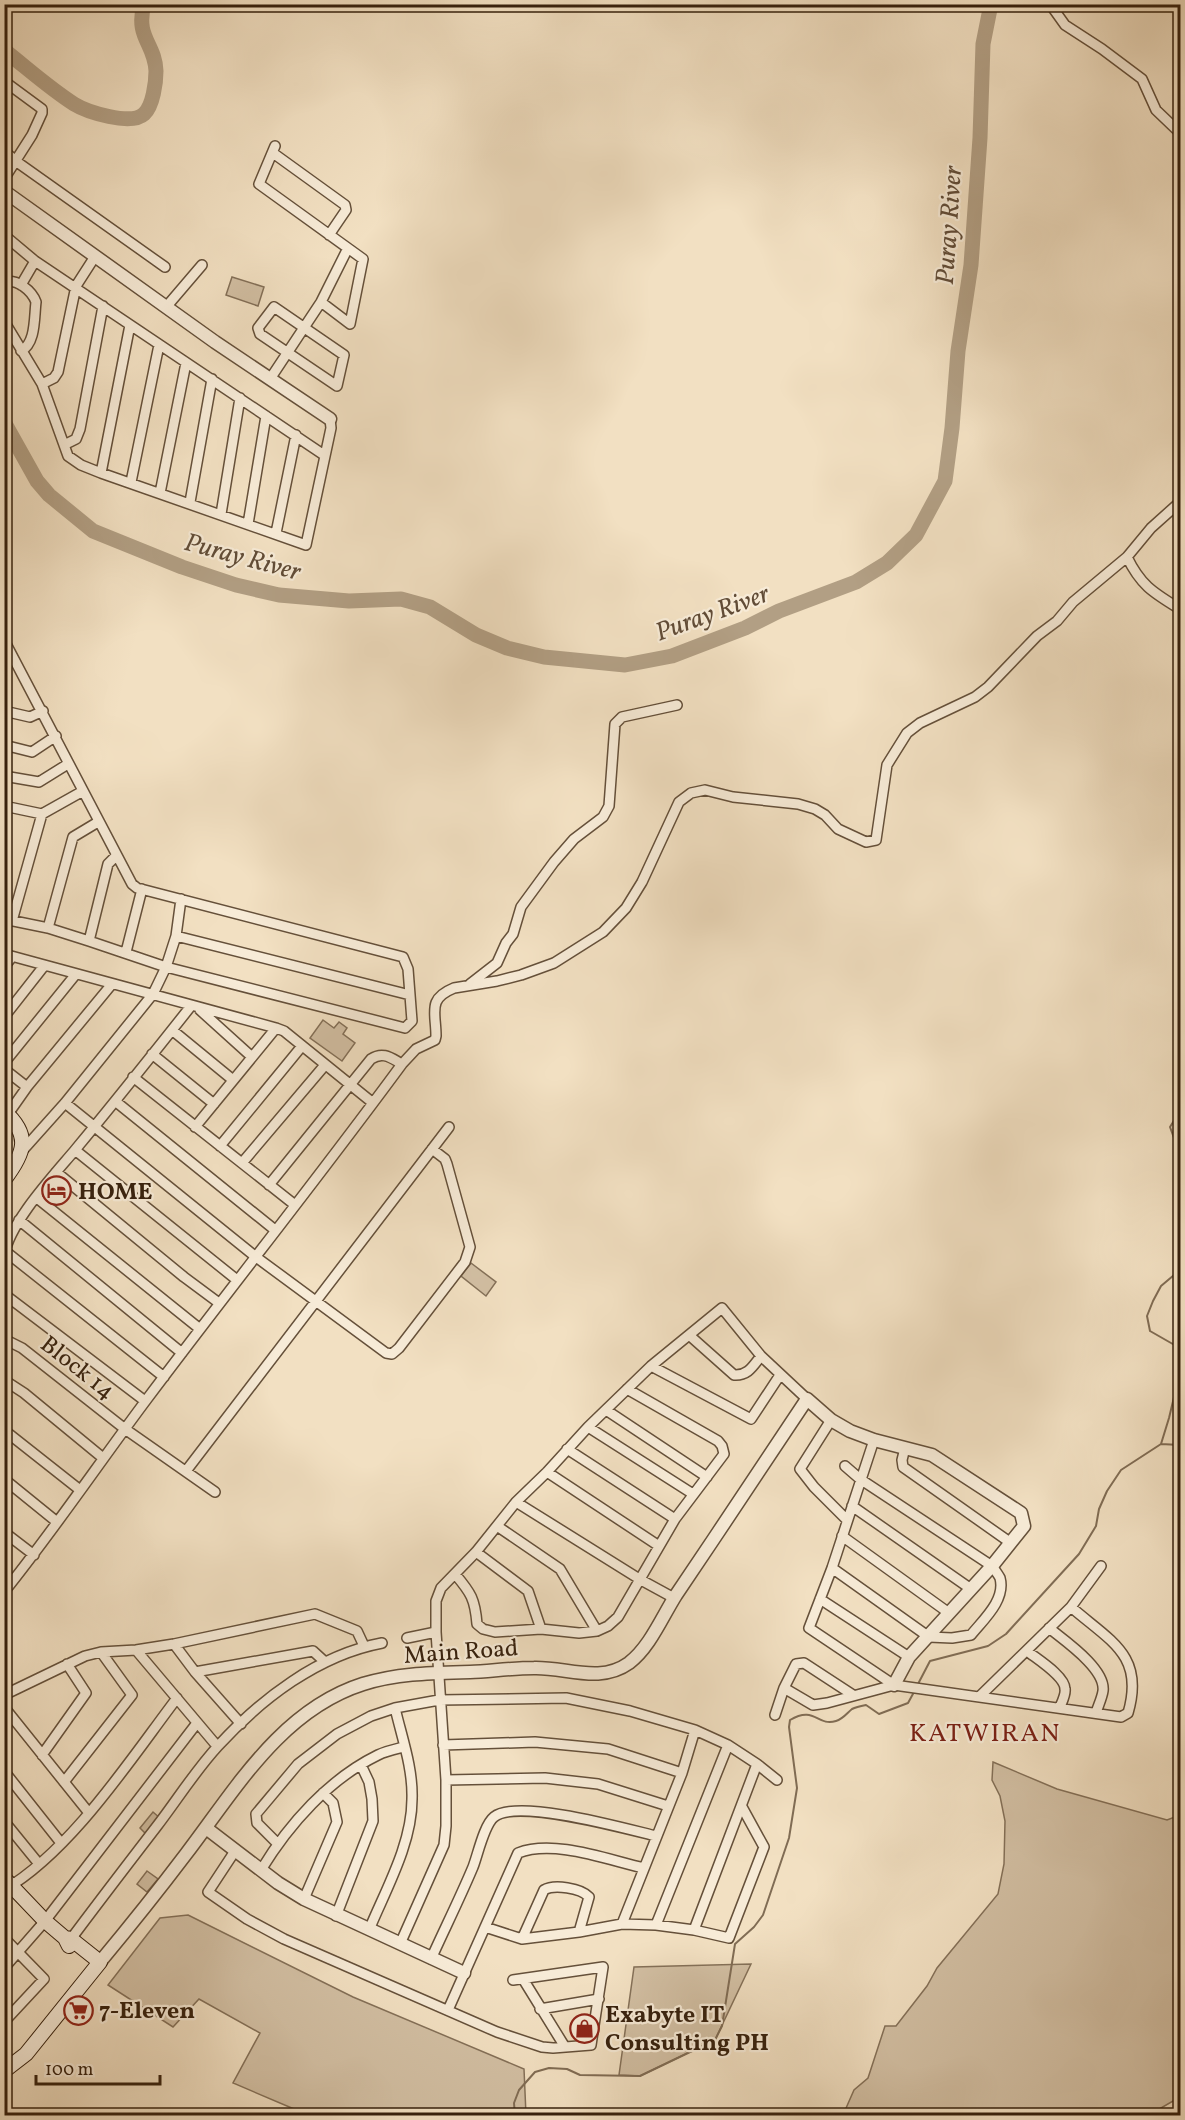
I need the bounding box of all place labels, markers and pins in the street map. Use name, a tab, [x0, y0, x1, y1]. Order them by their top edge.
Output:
hotel icon: HOME	[41, 1175, 73, 1207]
place label: HOME	[78, 1176, 153, 1210]
supermarket icon: 7-Eleven	[62, 1994, 94, 2026]
place label: 7-Eleven	[99, 1995, 195, 2029]
place label: Exabyte IT Consulting PH	[605, 1999, 769, 2061]
shop icon: Exabyte IT Consulting PH	[568, 2012, 600, 2044]

